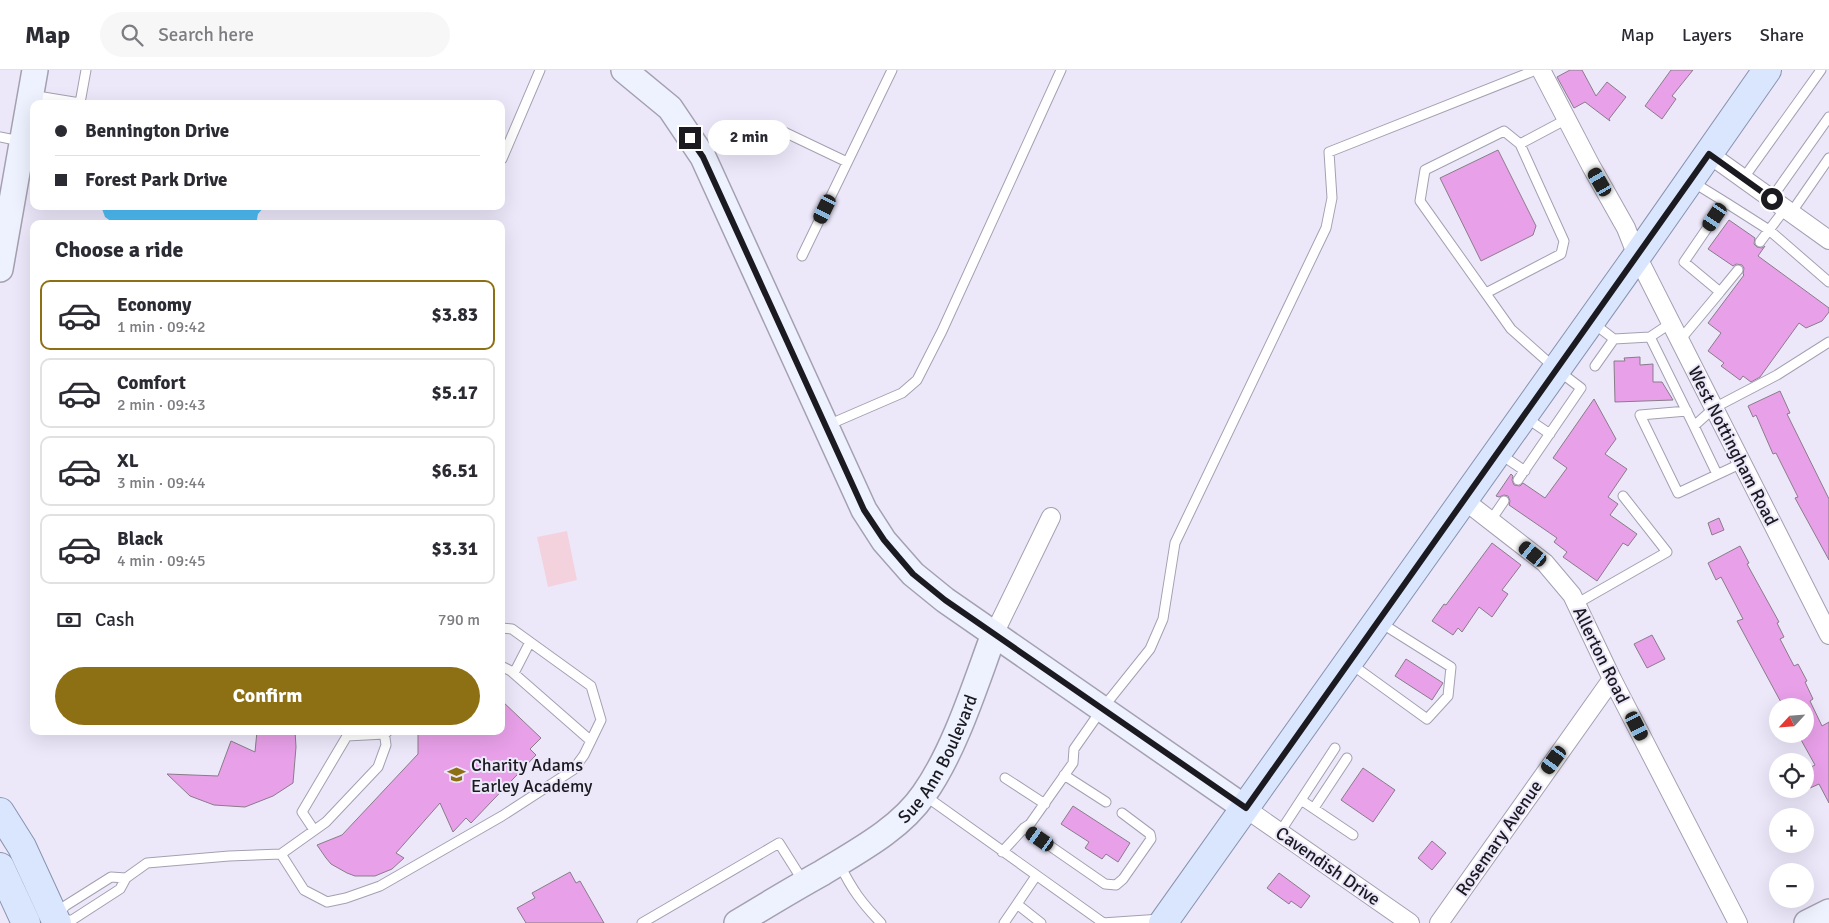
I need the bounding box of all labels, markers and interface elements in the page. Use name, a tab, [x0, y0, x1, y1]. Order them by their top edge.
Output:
search box	[100, 12, 450, 57]
text: Map	[25, 20, 70, 50]
icon: search	[118, 21, 146, 49]
text: Search here	[158, 23, 254, 47]
text: Map	[1621, 24, 1654, 46]
text: Layers	[1682, 24, 1732, 46]
text: Share	[1760, 24, 1804, 46]
text: Bennington Drive	[85, 119, 229, 143]
callout: 2 min	[708, 120, 790, 156]
route end	[679, 127, 701, 149]
text: 2 min	[730, 127, 768, 147]
car	[1586, 165, 1613, 199]
text: Forest Park Drive	[85, 168, 228, 192]
route start	[1761, 188, 1783, 210]
car	[811, 192, 838, 226]
car	[1700, 200, 1729, 234]
text: Choose a ride	[55, 236, 183, 263]
icon: car	[57, 293, 102, 338]
text: Economy	[117, 293, 191, 317]
text: $3.83	[432, 303, 478, 327]
text: 1 min · 09:42	[117, 317, 206, 337]
street label: West Nottingham Road	[1683, 363, 1783, 529]
icon: car	[57, 371, 102, 416]
text: Comfort	[117, 371, 186, 395]
text: $5.17	[432, 381, 478, 405]
text: 2 min · 09:43	[117, 395, 206, 415]
icon: car	[57, 449, 102, 494]
text: XL	[117, 449, 139, 473]
text: $6.51	[432, 459, 478, 483]
text: 3 min · 09:44	[117, 473, 206, 493]
icon: car	[57, 527, 102, 572]
text: Black	[117, 527, 163, 551]
text: $3.31	[432, 537, 478, 561]
car	[1516, 539, 1549, 569]
text: 4 min · 09:45	[117, 551, 206, 571]
street label: Allerton Road	[1568, 603, 1634, 707]
icon: cash	[55, 606, 83, 634]
text: Cash	[95, 608, 135, 632]
text: 790 m	[438, 610, 480, 630]
button: Confirm	[55, 667, 480, 725]
street label: Sue Ann Boulevard	[893, 691, 982, 828]
north arrow	[1769, 698, 1814, 742]
map controls	[1769, 698, 1814, 908]
car	[1623, 709, 1650, 743]
car	[1539, 743, 1568, 777]
button: locate	[1769, 753, 1814, 798]
place label: Charity Adams Earley Academy	[471, 754, 593, 797]
school or university icon: Charity Adams Earley Academy	[447, 765, 467, 785]
street label: Rosemary Avenue	[1451, 776, 1547, 900]
button: +	[1769, 808, 1814, 853]
street label: Cavendish Drive	[1271, 822, 1385, 910]
car	[1023, 824, 1056, 854]
button: −	[1769, 863, 1814, 908]

